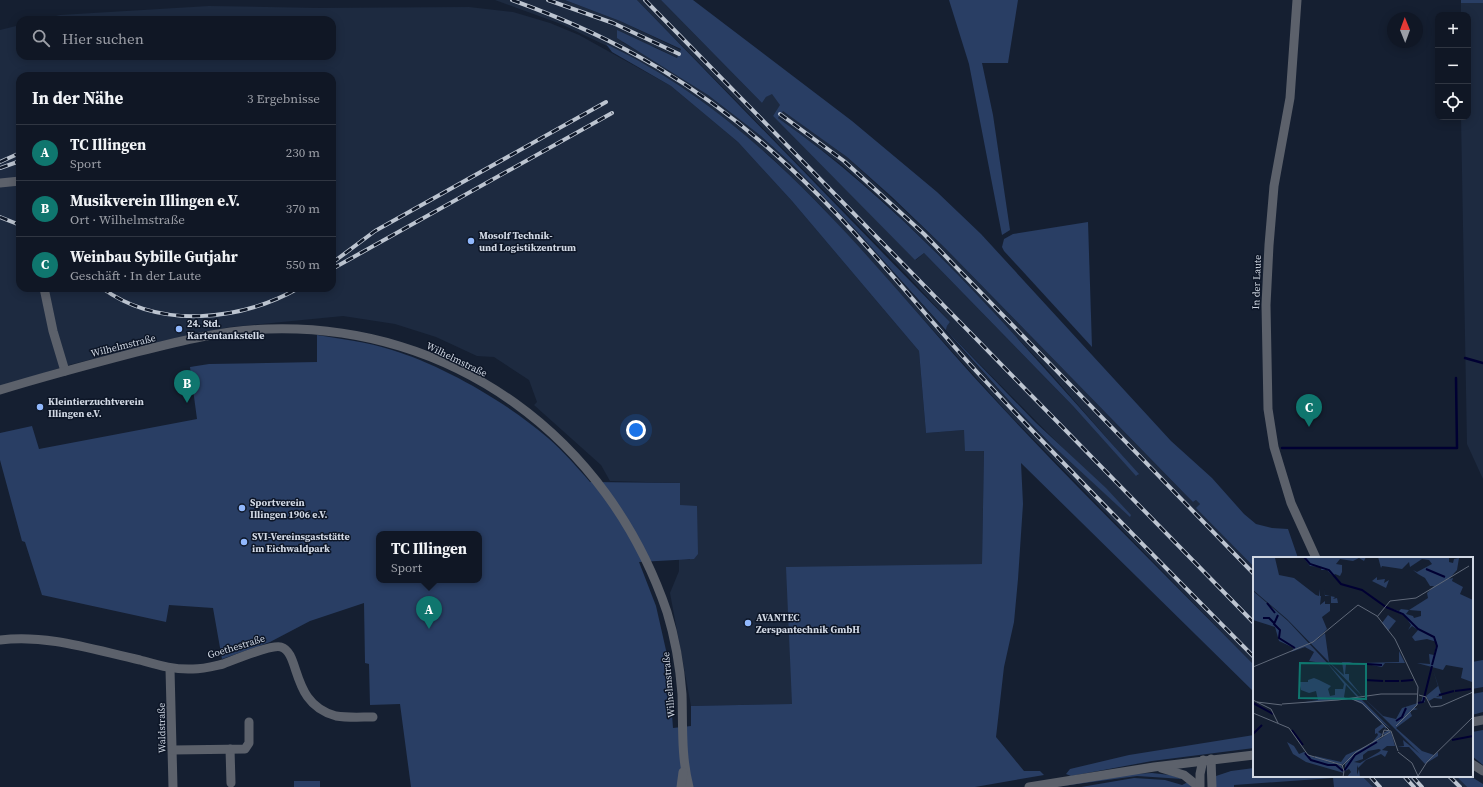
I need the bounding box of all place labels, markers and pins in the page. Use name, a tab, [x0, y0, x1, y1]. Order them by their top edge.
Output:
place label: Mosolf Technik- und Logistikzentrum	[479, 229, 576, 254]
marker: Mosolf Technik- und Logistikzentrum	[466, 236, 476, 246]
place label: 24. Std. Kartentankstelle	[187, 317, 265, 342]
marker: 24. Std. Kartentankstelle	[174, 324, 184, 334]
pin: B	[174, 370, 200, 403]
pin: C	[1296, 394, 1322, 427]
place label: Kleintierzuchtverein Illingen e.V.	[48, 395, 144, 420]
marker: Kleintierzuchtverein Illingen e.V.	[35, 402, 45, 412]
place label: Sportverein Illingen 1906 e.V.	[250, 496, 327, 521]
marker: Sportverein Illingen 1906 e.V.	[237, 503, 247, 513]
place label: SVI-Vereinsgaststätte im Eichwaldpark	[252, 530, 350, 555]
marker: SVI-Vereinsgaststätte im Eichwaldpark	[239, 537, 249, 547]
pin: A	[416, 596, 442, 629]
place label: AVANTEC Zerspantechnik GmbH	[756, 611, 860, 636]
marker: AVANTEC Zerspantechnik GmbH	[743, 618, 753, 628]

